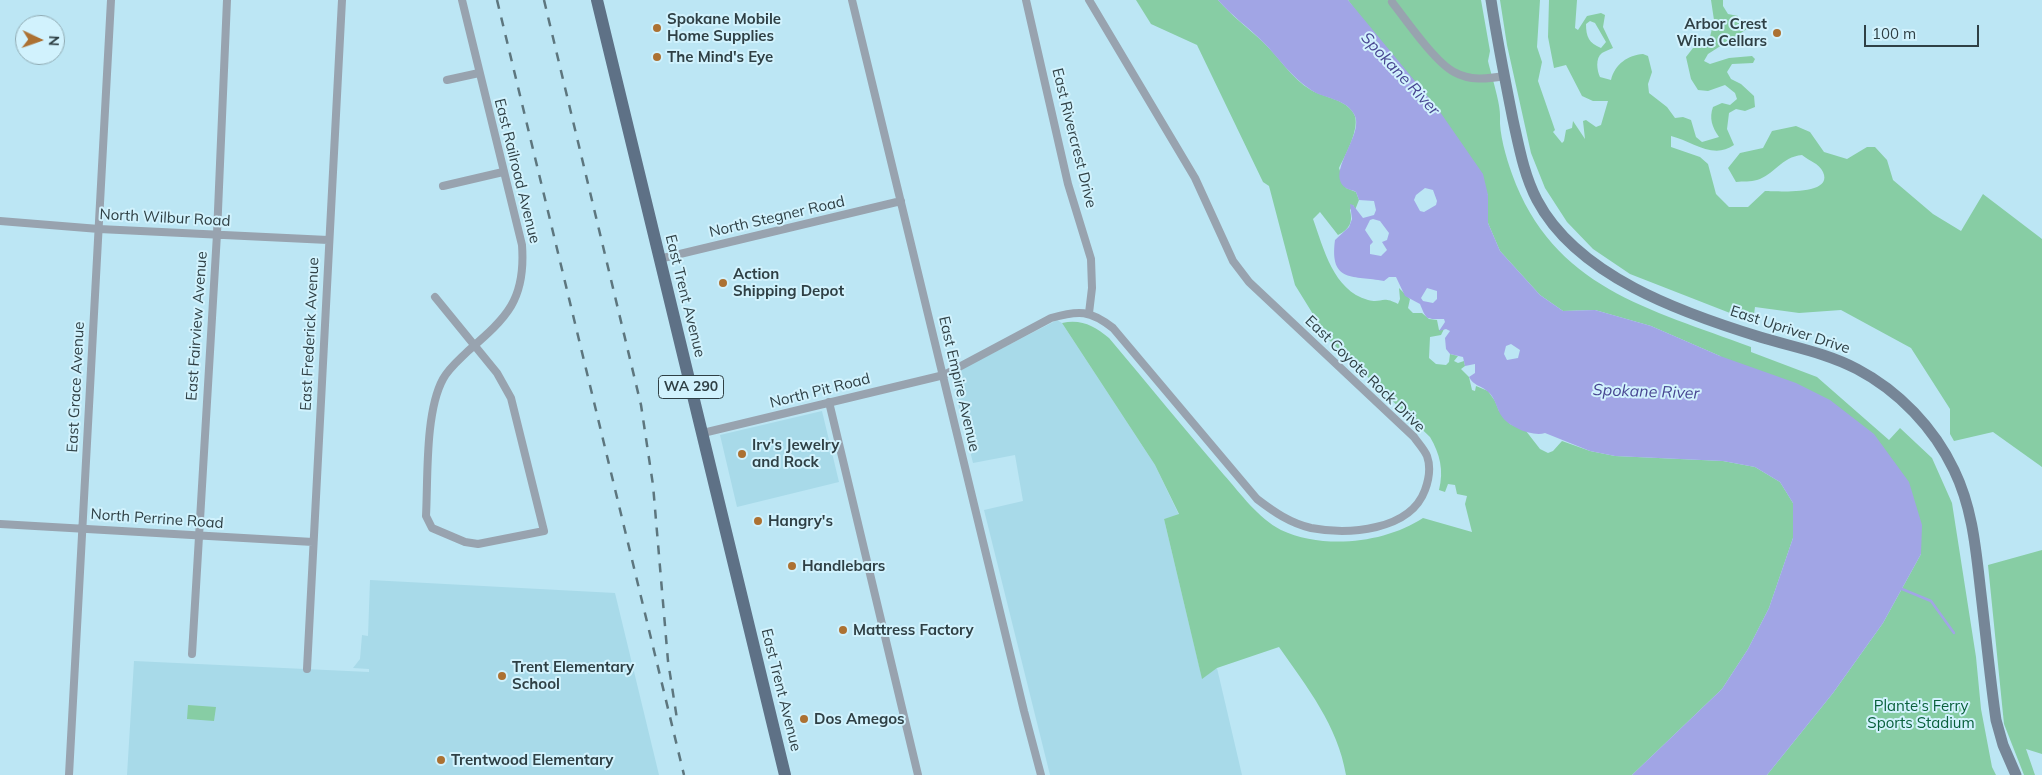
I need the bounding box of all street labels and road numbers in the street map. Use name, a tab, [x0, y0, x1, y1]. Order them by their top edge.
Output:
street label: East Rivercrest Drive	[1048, 66, 1100, 210]
street label: East Railroad Avenue	[490, 97, 544, 245]
street label: North Stegner Road	[708, 193, 846, 241]
street label: North Wilbur Road	[99, 206, 231, 230]
street label: East Trent Avenue	[661, 233, 709, 359]
street label: East Fairview Avenue	[183, 251, 211, 401]
street label: East Frederick Avenue	[297, 257, 323, 411]
street label: East Upriver Drive	[1728, 302, 1852, 358]
street label: East Coyote Rock Drive	[1301, 312, 1429, 436]
street label: East Empire Avenue	[935, 315, 983, 453]
street label: East Grace Avenue	[64, 321, 88, 453]
street label: North Pit Road	[768, 370, 872, 412]
road number: WA 290	[658, 376, 724, 398]
street label: North Perrine Road	[90, 505, 224, 533]
street label: East Trent Avenue	[757, 627, 805, 753]

